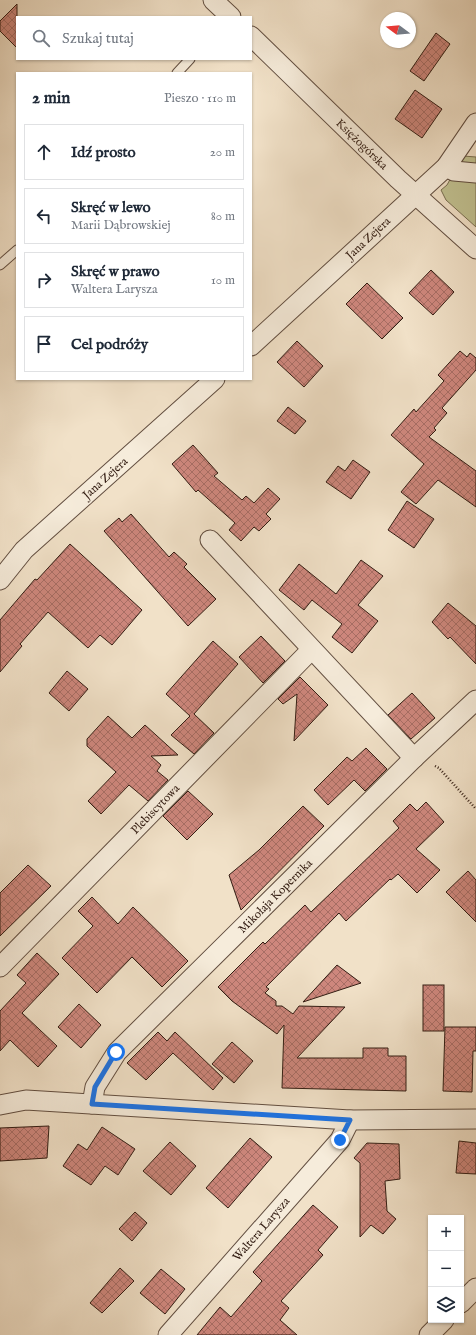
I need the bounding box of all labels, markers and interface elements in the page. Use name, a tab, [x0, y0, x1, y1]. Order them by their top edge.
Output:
north arrow	[380, 12, 416, 48]
search box	[16, 16, 252, 60]
icon: search	[30, 27, 52, 49]
text: Szukaj tutaj	[62, 29, 134, 48]
text: 2 min	[32, 88, 70, 109]
text: Pieszo · 110 m	[164, 90, 236, 107]
street label: Księżogórska	[332, 116, 391, 173]
icon: ahead	[33, 141, 55, 163]
text: Idź prosto	[71, 143, 136, 162]
text: 20 m	[210, 144, 235, 161]
text: Skręć w lewo	[71, 198, 151, 217]
icon: left	[33, 205, 55, 227]
text: 80 m	[211, 208, 235, 225]
street label: Jana Zejera	[341, 213, 395, 265]
text: Marii Dąbrowskiej	[71, 217, 171, 234]
text: Skręć w prawo	[71, 262, 160, 281]
icon: right	[33, 269, 55, 291]
text: 10 m	[211, 272, 235, 289]
text: Waltera Larysza	[71, 281, 158, 298]
icon: arrive	[33, 333, 55, 355]
text: Cel podróży	[71, 335, 148, 354]
street label: Jana Zejera	[78, 454, 132, 505]
street label: Plebiscytowa	[128, 781, 184, 838]
street label: Mikołaja Kopernika	[235, 855, 317, 937]
route start	[107, 1043, 125, 1061]
route end	[331, 1131, 349, 1149]
street label: Waltera Larysza	[229, 1194, 294, 1264]
map controls	[428, 1215, 464, 1323]
button: +	[428, 1215, 464, 1251]
button: −	[428, 1251, 464, 1287]
button: layers	[428, 1287, 464, 1323]

